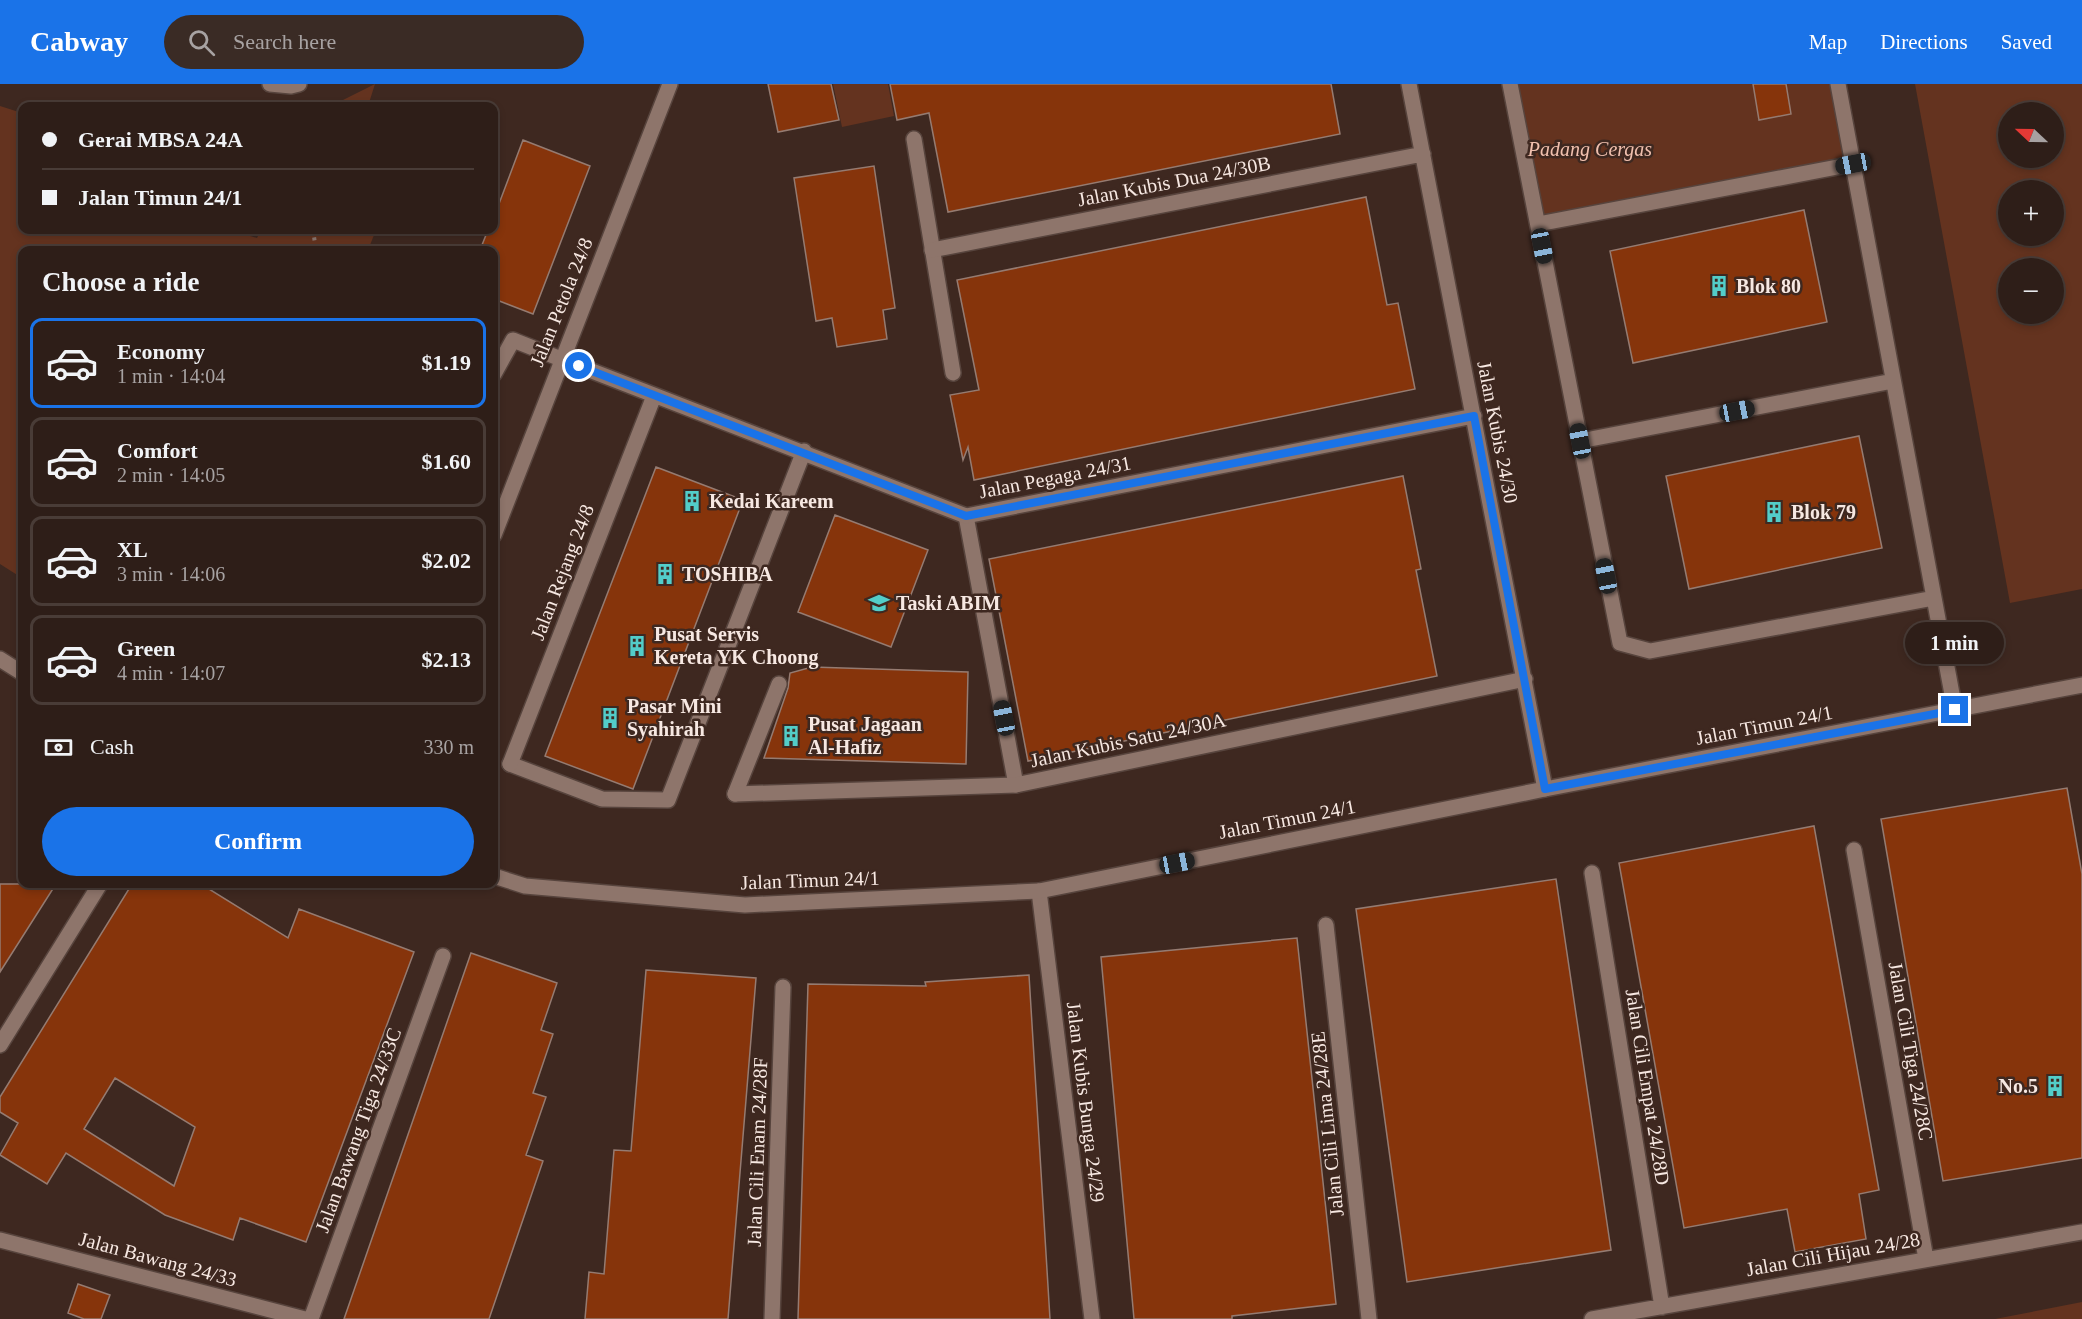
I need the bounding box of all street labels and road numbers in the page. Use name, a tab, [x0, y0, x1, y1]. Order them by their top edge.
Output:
street label: Jalan Kubis Dua 24/30B	[1076, 151, 1272, 211]
street label: Jalan Petola 24/8	[525, 235, 597, 369]
street label: Jalan Kubis 24/30	[1473, 359, 1523, 505]
street label: Jalan Pegaga 24/31	[977, 451, 1133, 504]
street label: Jalan Rejang 24/8	[526, 501, 599, 643]
street label: Jalan Timun 24/1	[1694, 701, 1834, 749]
street label: Jalan Kubis Satu 24/30A	[1028, 708, 1228, 771]
street label: Jalan Timun 24/1	[1217, 795, 1357, 843]
street label: Jalan Timun 24/1	[740, 867, 880, 893]
street label: Jalan Cili Tiga 24/28C	[1884, 960, 1938, 1142]
street label: Jalan Cili Empat 24/28D	[1621, 987, 1674, 1187]
street label: Jalan Kubis Bunga 24/29	[1062, 1001, 1109, 1204]
street label: Jalan Bawang Tiga 24/33C	[311, 1025, 406, 1236]
street label: Jalan Cili Lima 24/28E	[1306, 1030, 1348, 1218]
street label: Jalan Cili Enam 24/28F	[743, 1057, 771, 1247]
street label: Jalan Bawang 24/33	[77, 1227, 239, 1292]
street label: Jalan Cili Hijau 24/28	[1744, 1228, 1922, 1281]

